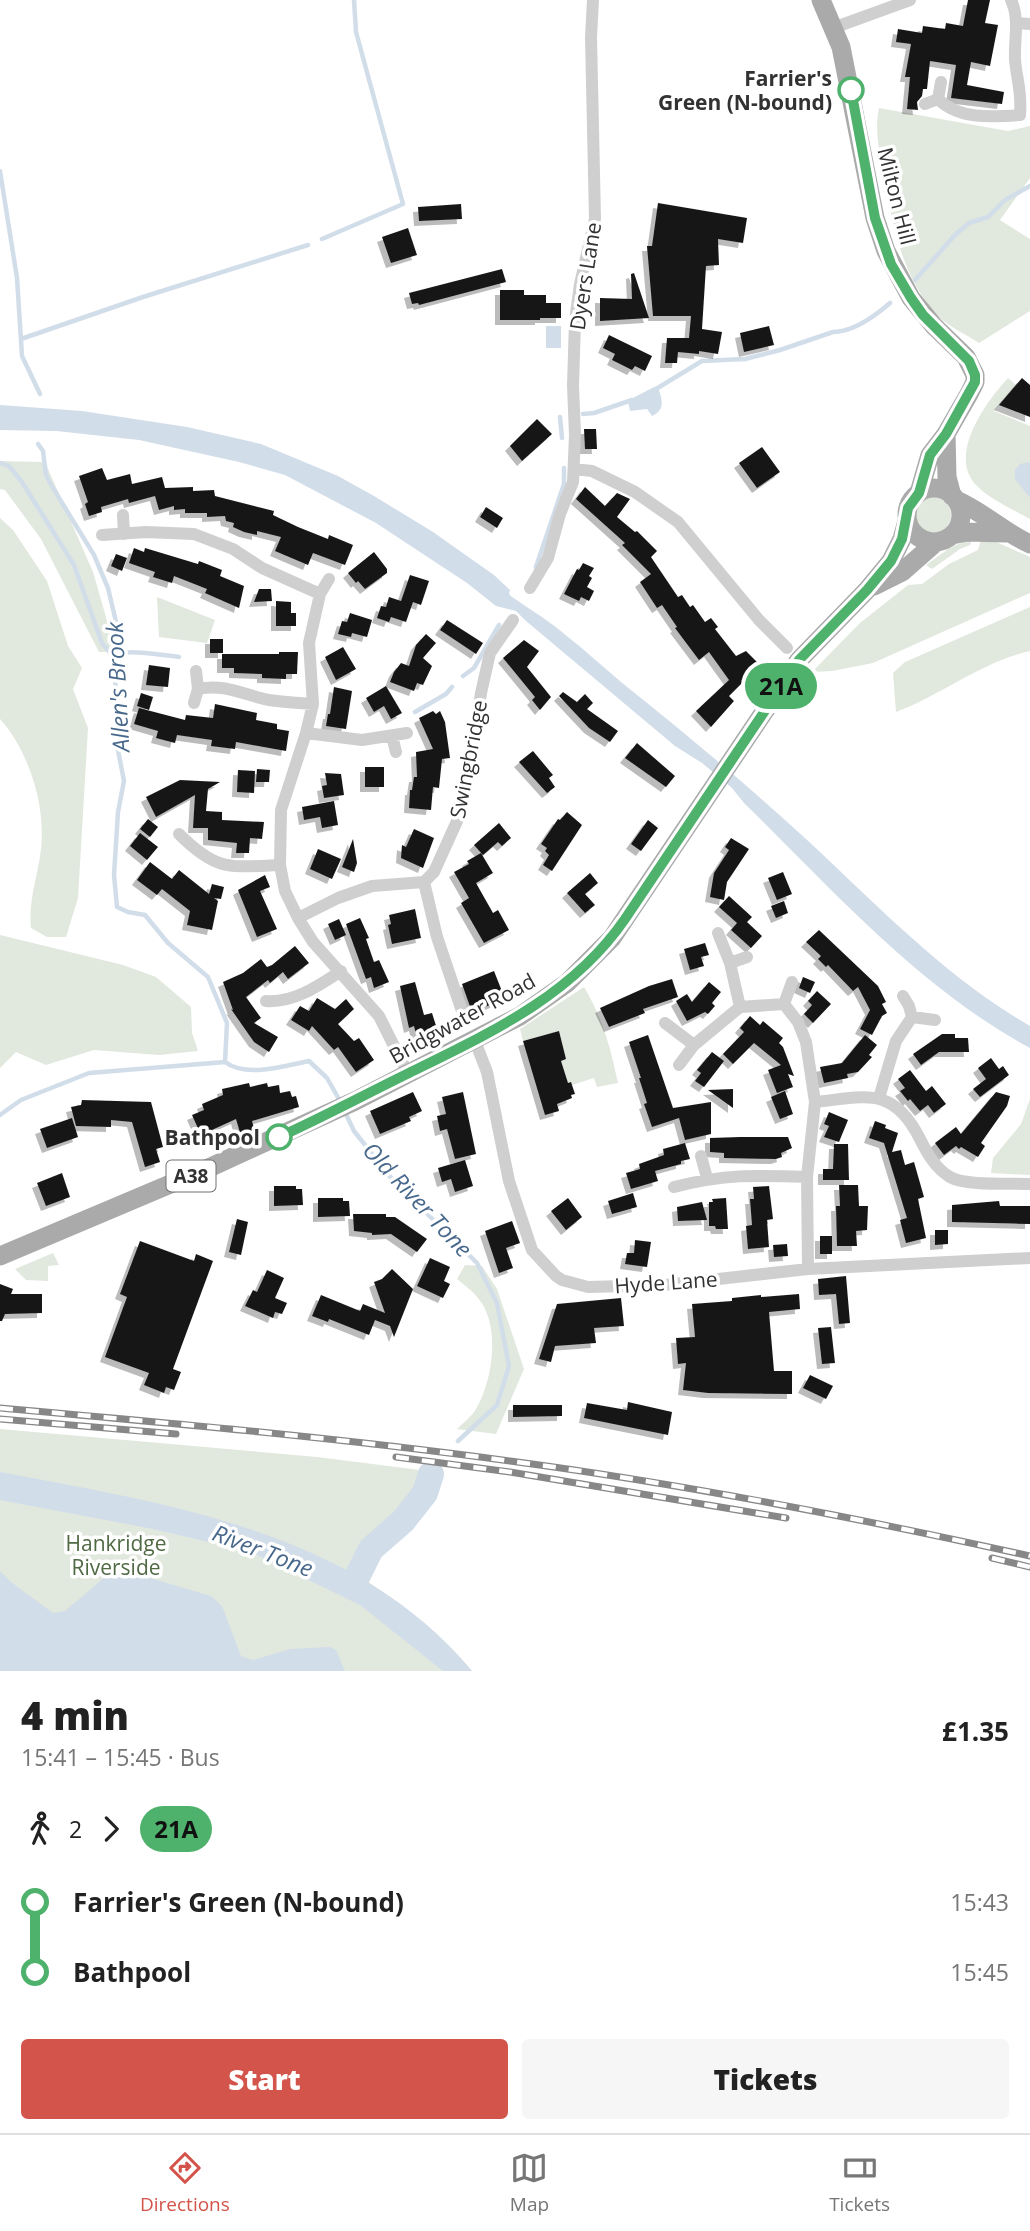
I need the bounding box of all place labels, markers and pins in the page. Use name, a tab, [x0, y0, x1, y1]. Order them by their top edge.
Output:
place label: Farrier's Green (N-bound)	[658, 64, 832, 116]
marker: Farrier's Green (N-bound)	[838, 77, 864, 103]
place label: Bathpool	[165, 1123, 260, 1151]
marker: Bathpool	[266, 1124, 292, 1150]

